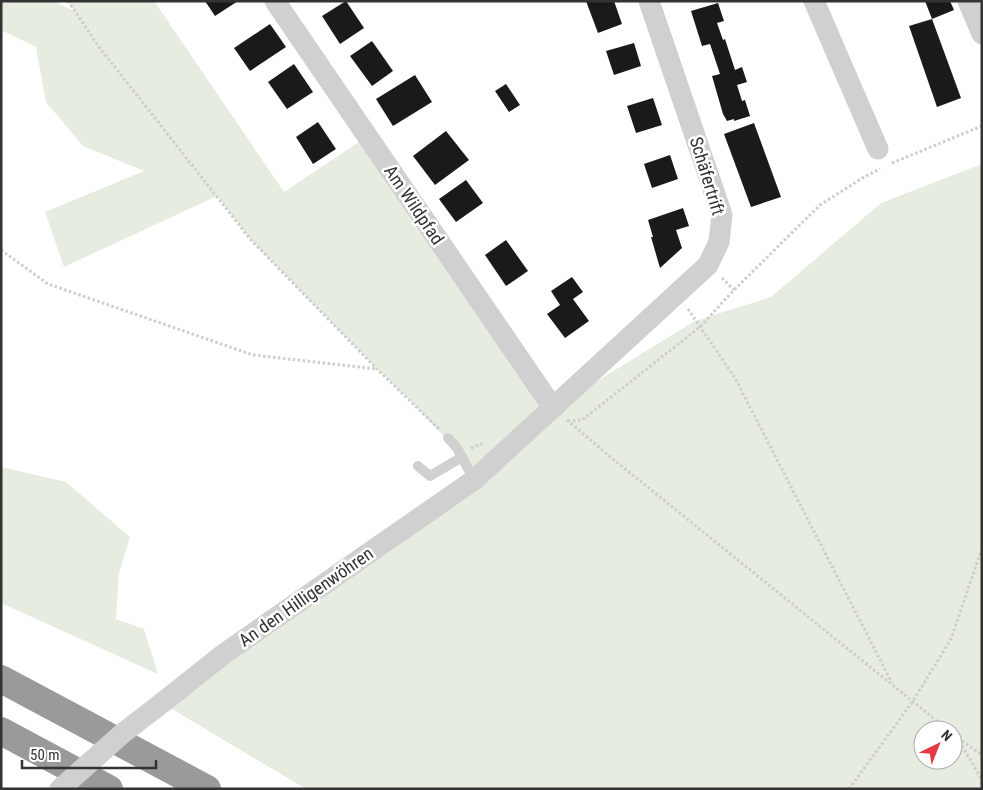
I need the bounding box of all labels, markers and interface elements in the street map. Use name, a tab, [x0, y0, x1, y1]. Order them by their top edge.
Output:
street label: Schäfertrift	[686, 134, 729, 218]
street label: Am Wildpfad	[380, 161, 449, 248]
street label: An den Hilligenwöhren	[235, 542, 377, 651]
north arrow	[913, 720, 963, 770]
text: N	[938, 727, 955, 744]
scale bar	[22, 738, 156, 770]
text: 50 m	[30, 746, 60, 764]

